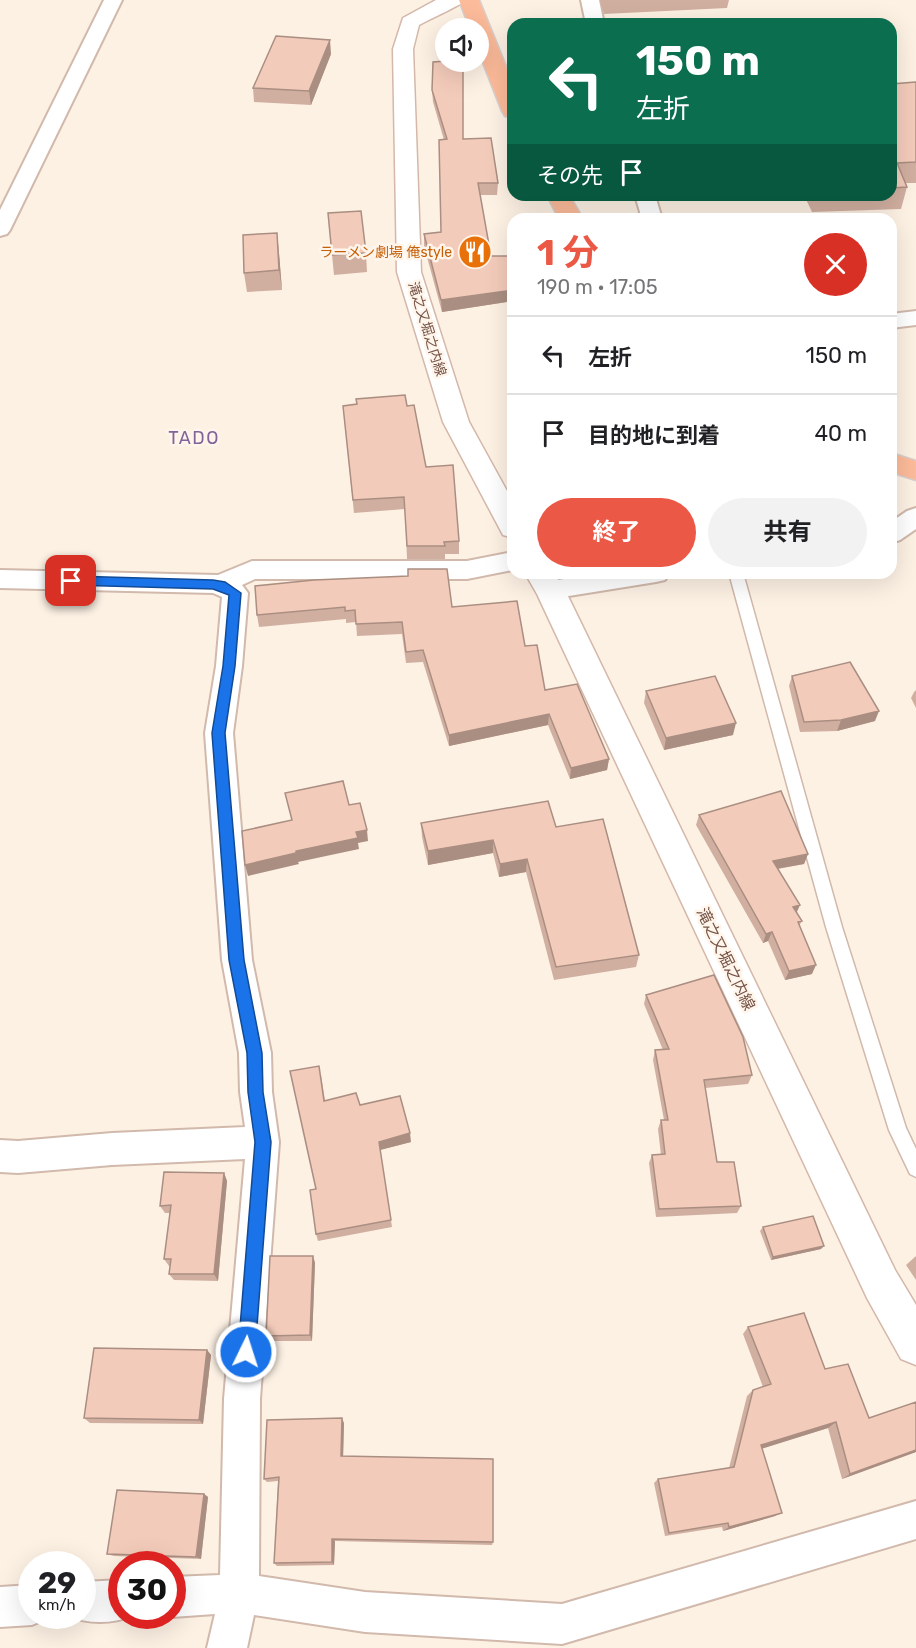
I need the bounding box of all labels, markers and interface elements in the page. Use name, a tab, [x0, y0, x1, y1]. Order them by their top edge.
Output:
map controls	[435, 18, 489, 72]
button: sound	[435, 18, 489, 72]
text: 150 m	[636, 36, 760, 86]
icon: left	[537, 42, 615, 120]
text: 左折	[636, 93, 690, 125]
icon: arrive	[615, 156, 648, 189]
text: その先	[537, 162, 603, 189]
text: 1 分	[537, 231, 599, 274]
button: close	[804, 233, 867, 296]
restaurant icon: ラーメン劇場 俺style	[457, 234, 493, 270]
place label: ラーメン劇場 俺style	[320, 244, 452, 261]
text: 190 m · 17:05	[537, 275, 658, 299]
street label: 滝之又堀之内線	[405, 280, 449, 378]
icon: left	[537, 339, 570, 372]
text: 150 m	[806, 342, 867, 369]
text: 左折	[588, 344, 632, 371]
icon: arrive	[537, 417, 570, 450]
text: 40 m	[814, 420, 867, 447]
text: 目的地に到着	[588, 422, 720, 449]
district label: TADO	[168, 427, 220, 449]
button: 終了	[537, 498, 696, 567]
button: 共有	[708, 498, 867, 567]
pin	[45, 555, 96, 606]
icon: arrive	[54, 564, 87, 597]
street label: 滝之又堀之内線	[693, 904, 759, 1014]
position arrow	[214, 1320, 278, 1384]
speed limit sign: 30	[108, 1551, 186, 1629]
text: 29	[38, 1565, 76, 1601]
text: km/h	[38, 1596, 76, 1614]

